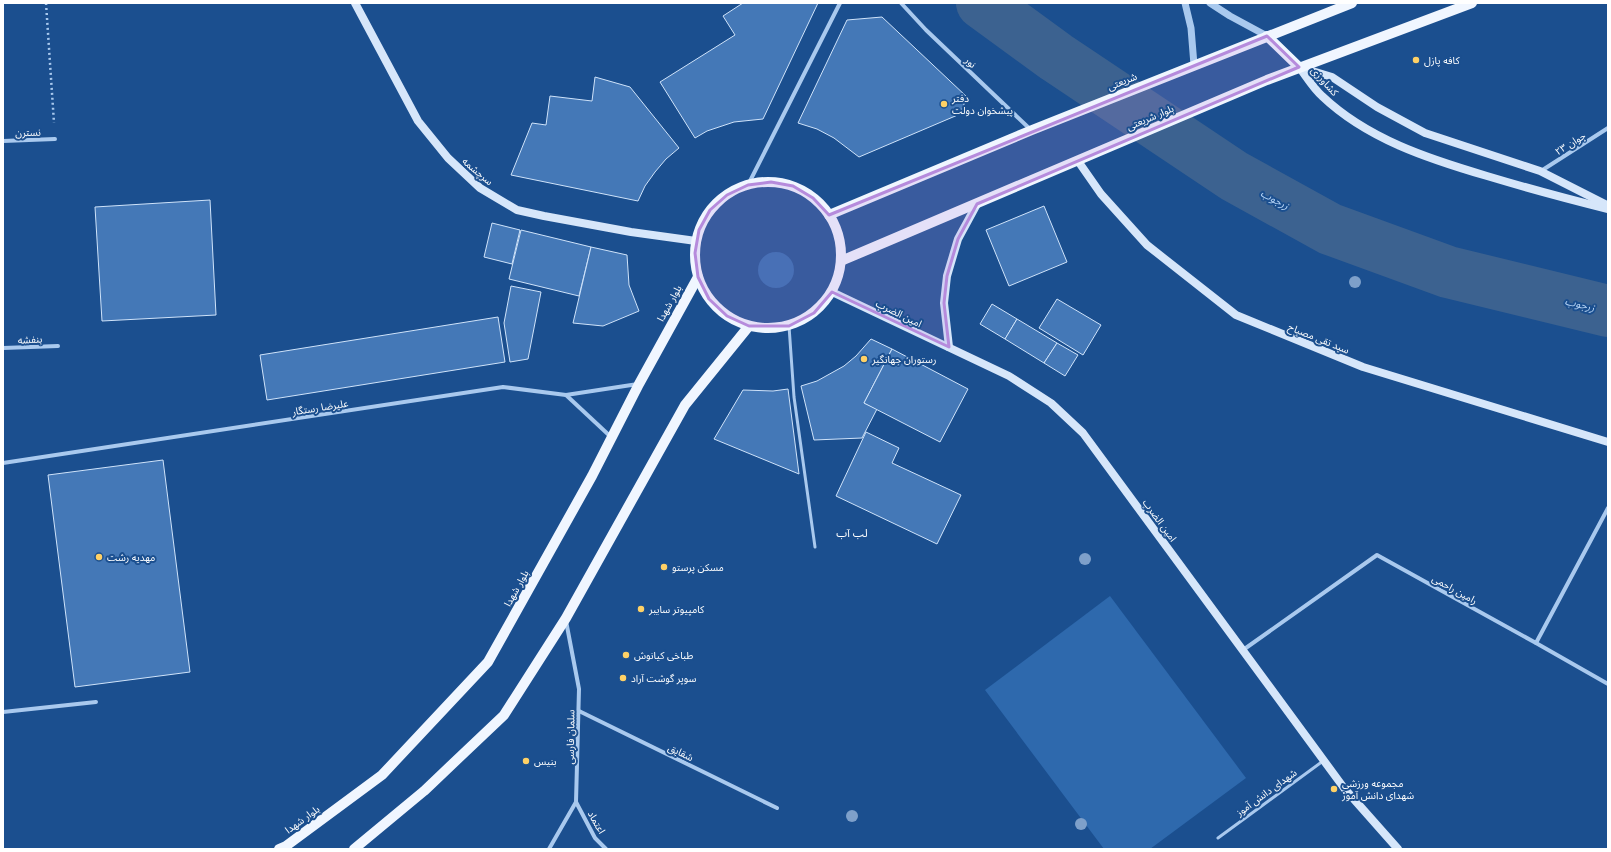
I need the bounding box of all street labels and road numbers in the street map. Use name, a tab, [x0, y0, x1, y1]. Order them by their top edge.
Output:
street label: نور	[961, 53, 979, 71]
street label: کشاورزی	[1308, 64, 1342, 99]
street label: شریعتی	[1105, 70, 1139, 93]
street label: بلوار شریعتی	[1125, 102, 1176, 133]
street label: نسترن	[15, 126, 41, 139]
street label: جوان ۲۳	[1552, 129, 1588, 158]
street label: سرچشمه	[460, 155, 496, 188]
street label: بلوار شهدا	[654, 282, 685, 324]
street label: امین الضرب	[874, 297, 924, 330]
street label: سید تقی مصباح	[1286, 320, 1352, 358]
street label: بنفشه	[17, 332, 43, 347]
street label: علیرضا رستگار	[290, 397, 349, 419]
street label: امین الضرب	[1140, 496, 1179, 544]
street label: بلوار شهدا	[501, 567, 532, 609]
street label: رامین راحمی	[1430, 572, 1480, 607]
street label: سلمان فارسی	[564, 709, 577, 765]
street label: شقایق	[666, 741, 696, 764]
street label: شهدای دانش آموز	[1233, 766, 1299, 819]
street label: بلوار شهدا	[282, 802, 322, 836]
street label: اعتماد	[585, 808, 608, 836]

